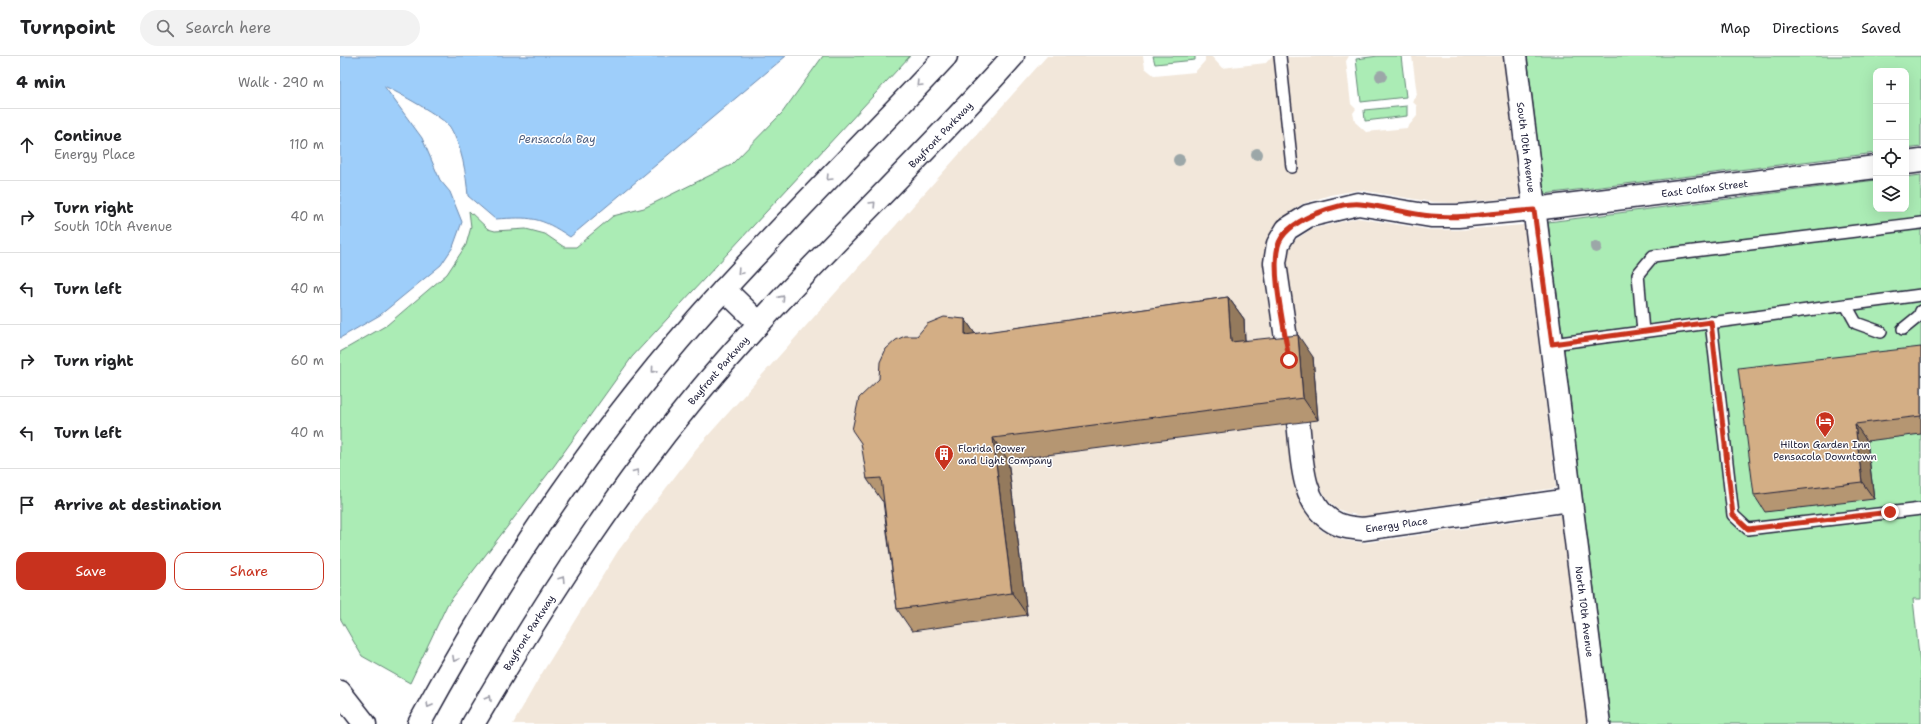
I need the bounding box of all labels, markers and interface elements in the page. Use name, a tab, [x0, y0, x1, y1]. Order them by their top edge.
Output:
search box	[140, 10, 420, 46]
text: Turnpoint	[20, 15, 116, 40]
icon: search	[154, 17, 176, 39]
text: Search here	[186, 18, 271, 38]
text: Map	[1721, 19, 1751, 37]
text: Directions	[1773, 19, 1839, 37]
text: Saved	[1861, 19, 1901, 37]
map controls	[1873, 68, 1909, 212]
button: +	[1873, 68, 1909, 104]
text: 4 min	[16, 71, 66, 93]
text: Walk · 290 m	[238, 74, 324, 91]
one-way arrow	[916, 79, 924, 87]
street label: Bayfront Parkway	[906, 99, 975, 171]
street label: South 10th Avenue	[1514, 101, 1538, 194]
button: −	[1873, 104, 1909, 140]
text: Continue	[54, 126, 122, 146]
water label: Pensacola Bay	[519, 132, 595, 147]
icon: ahead	[16, 134, 38, 156]
text: 110 m	[289, 136, 324, 153]
button: locate	[1873, 140, 1909, 176]
text: Energy Place	[54, 146, 135, 163]
one-way arrow	[827, 173, 834, 181]
button: layers	[1873, 176, 1909, 212]
street label: East Colfax Street	[1661, 177, 1749, 200]
text: Turn right	[54, 198, 134, 218]
one-way arrow	[868, 201, 875, 209]
icon: right	[16, 206, 38, 228]
text: 40 m	[290, 208, 324, 225]
text: South 10th Avenue	[54, 218, 172, 235]
one-way arrow	[738, 268, 745, 275]
icon: left	[16, 278, 38, 300]
text: Turn left	[54, 279, 122, 299]
text: 40 m	[290, 280, 324, 297]
one-way arrow	[778, 295, 785, 302]
street label: Bayfront Parkway	[685, 333, 752, 408]
icon: right	[16, 350, 38, 372]
text: Turn right	[54, 351, 134, 371]
route start	[1280, 351, 1298, 369]
text: 60 m	[291, 352, 324, 369]
one-way arrow	[652, 366, 659, 373]
hotel icon: Hilton Garden Inn Pensacola Downtown	[1814, 410, 1836, 438]
icon: left	[16, 422, 38, 444]
text: Turn left	[54, 423, 122, 443]
text: 40 m	[290, 424, 324, 441]
place label: Hilton Garden Inn Pensacola Downtown	[1773, 438, 1877, 463]
place label: Florida Power and Light Company	[958, 442, 1052, 467]
building icon: Florida Power and Light Company	[933, 443, 955, 471]
one-way arrow	[631, 470, 638, 477]
icon: arrive	[16, 494, 38, 516]
text: Arrive at destination	[54, 495, 222, 515]
route end	[1881, 503, 1899, 521]
street label: Energy Place	[1365, 514, 1429, 536]
button: Save	[16, 552, 166, 590]
button: Share	[174, 552, 324, 590]
street label: North 10th Avenue	[1572, 565, 1597, 658]
one-way arrow	[557, 576, 565, 583]
street label: Bayfront Parkway	[500, 592, 558, 673]
one-way arrow	[452, 655, 460, 662]
one-way arrow	[484, 695, 491, 702]
one-way arrow	[427, 701, 434, 708]

